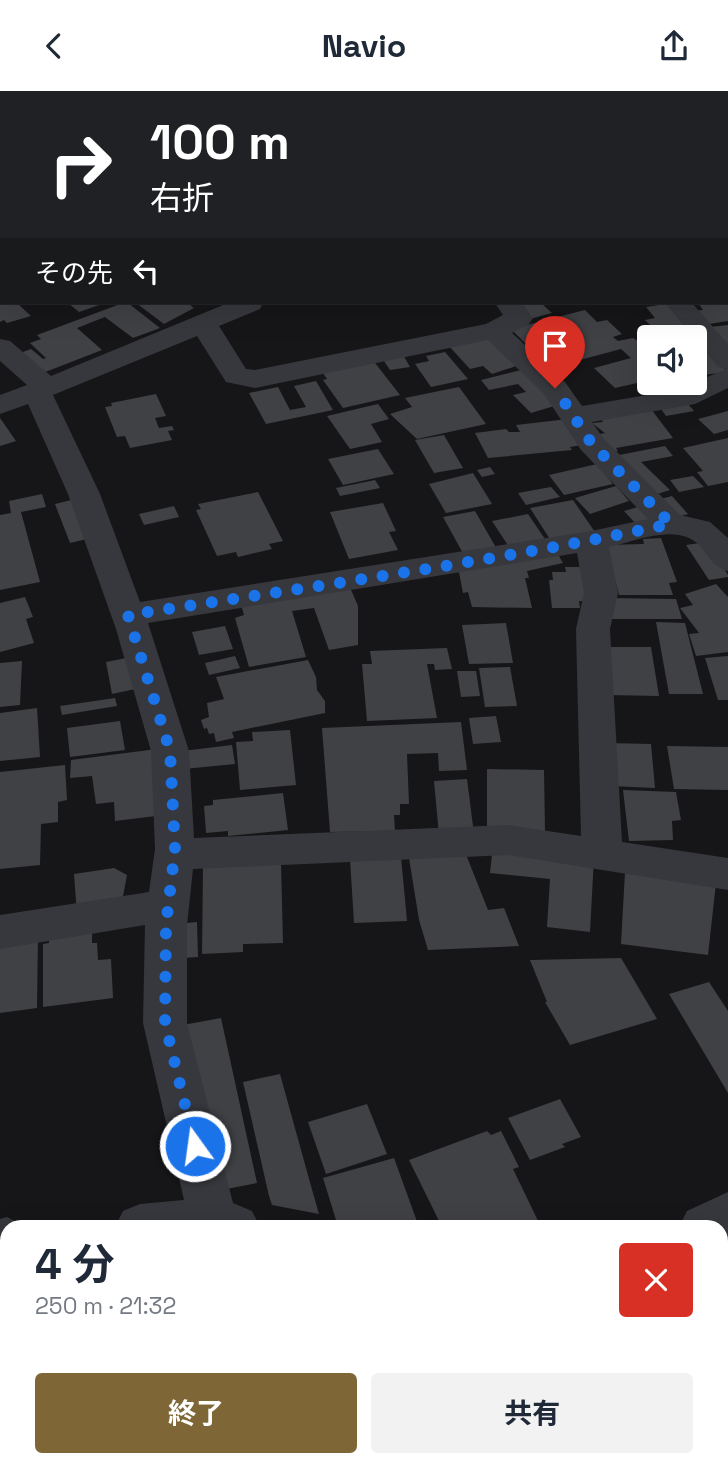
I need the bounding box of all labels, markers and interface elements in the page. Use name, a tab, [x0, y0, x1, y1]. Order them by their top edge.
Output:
text: Navio	[322, 26, 406, 66]
icon: back	[35, 27, 73, 65]
icon: share	[655, 27, 693, 65]
text: 100 m	[150, 111, 290, 173]
icon: right	[35, 119, 126, 210]
text: 右折	[150, 178, 214, 218]
icon: left	[127, 252, 165, 290]
text: その先	[35, 256, 113, 290]
pin	[525, 316, 585, 388]
map controls	[637, 325, 707, 395]
button: sound	[637, 325, 707, 395]
icon: arrive	[536, 327, 574, 365]
position arrow	[158, 1109, 232, 1183]
text: 4 分	[35, 1238, 114, 1291]
button: close	[619, 1243, 693, 1317]
text: 250 m · 21:32	[35, 1291, 176, 1321]
button: 終了	[35, 1373, 357, 1453]
button: 共有	[371, 1373, 693, 1453]

